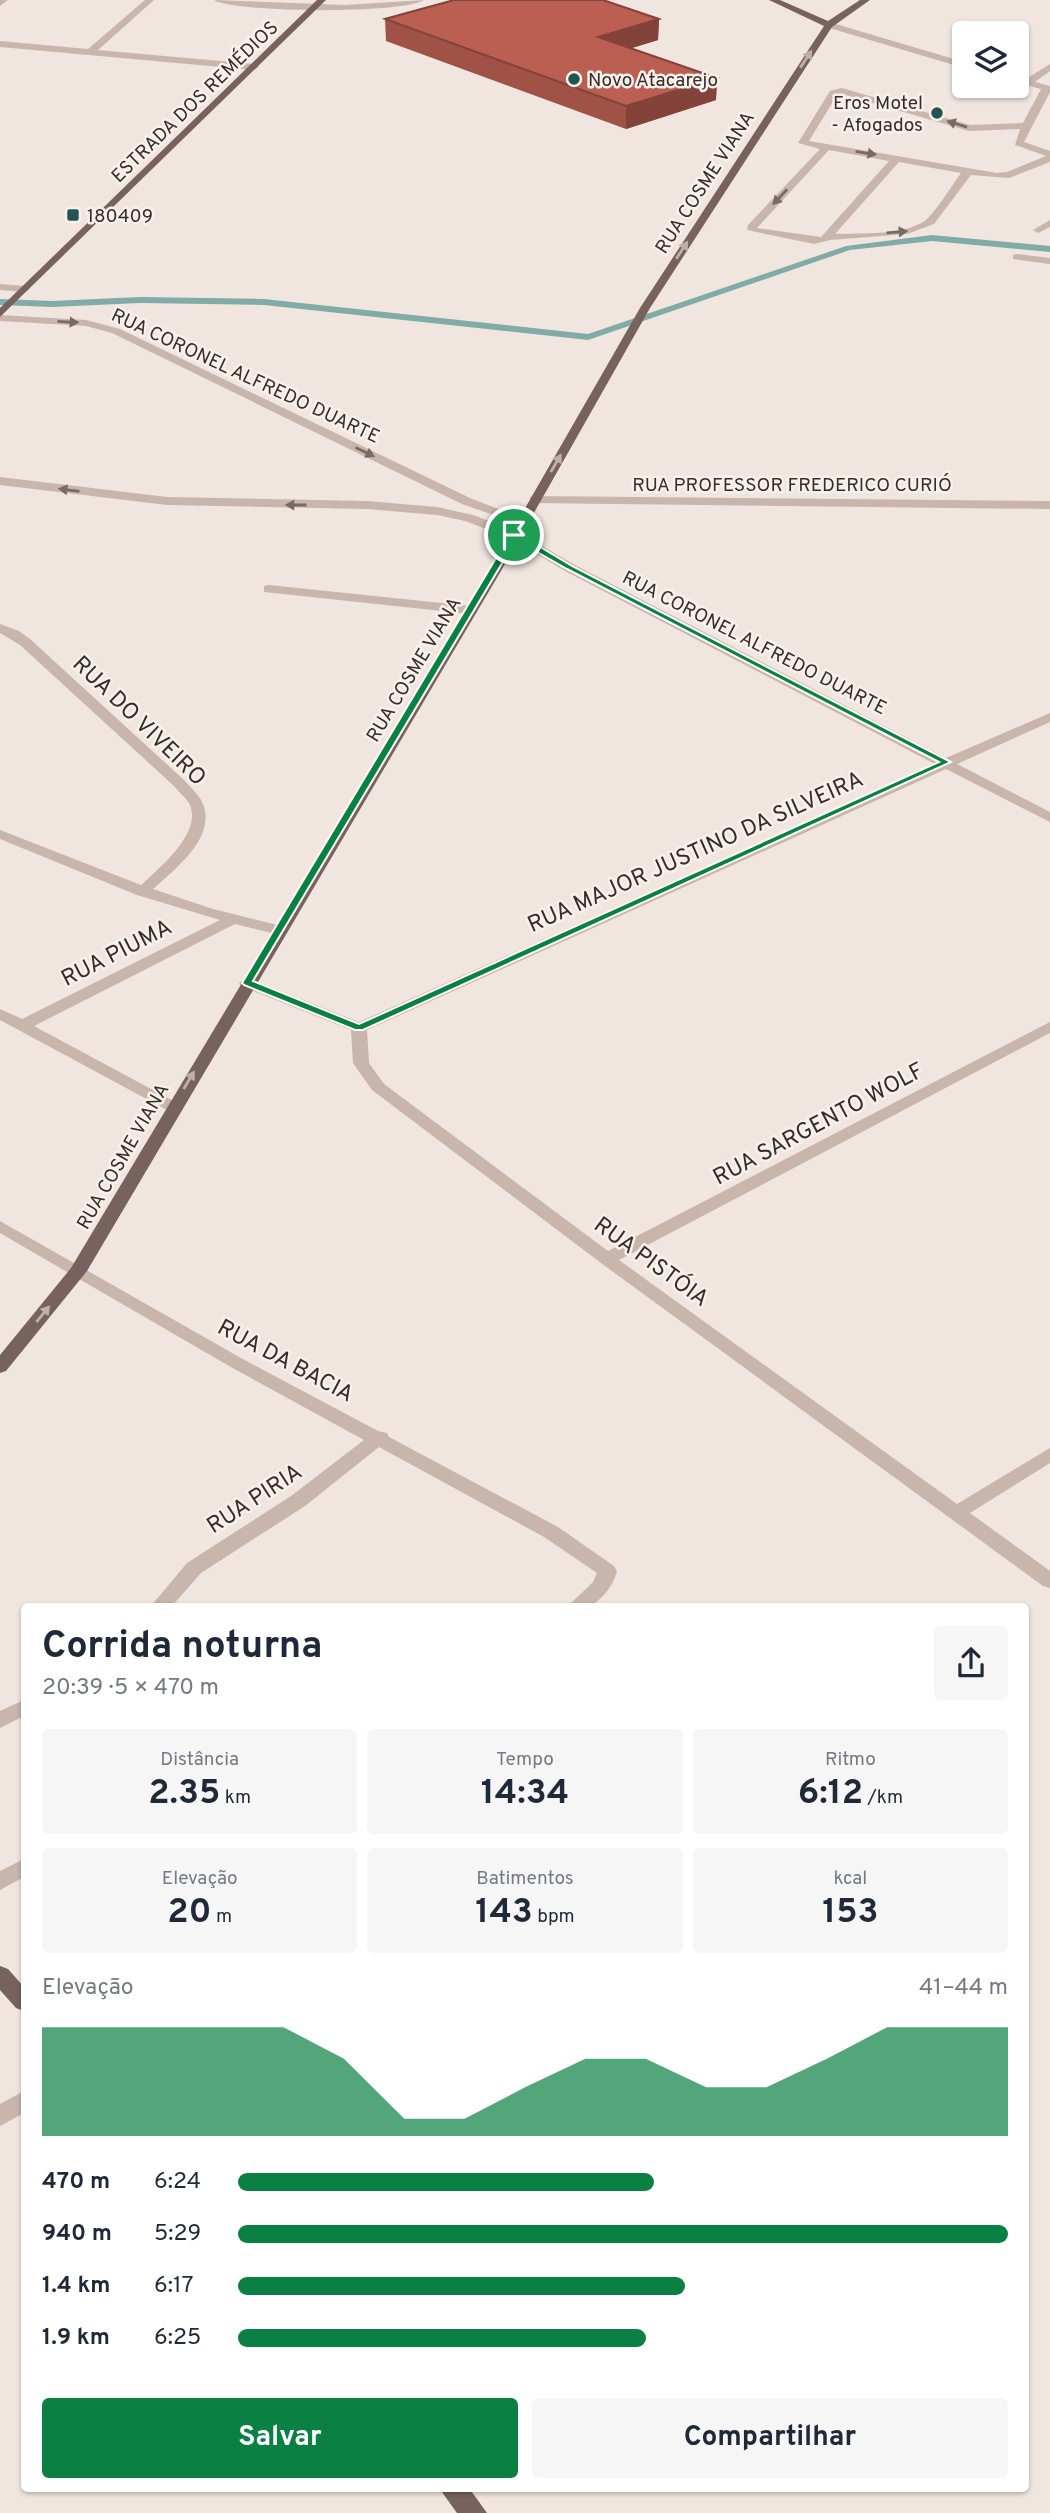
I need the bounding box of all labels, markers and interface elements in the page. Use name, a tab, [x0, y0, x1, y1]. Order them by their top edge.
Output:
street label: ESTRADA DOS REMÉDIOS	[106, 16, 284, 189]
map controls	[952, 21, 1029, 98]
button: layers	[952, 21, 1029, 98]
one-way arrow	[799, 50, 812, 69]
place label: Novo Atacarejo	[588, 69, 718, 93]
marker: Novo Atacarejo	[566, 71, 582, 87]
place label: Eros Motel - Afogados	[831, 92, 923, 138]
marker: Eros Motel - Afogados	[929, 105, 945, 121]
street label: RUA COSME VIANA	[651, 107, 761, 259]
one-way arrow	[947, 119, 968, 129]
one-way arrow	[855, 148, 877, 159]
one-way arrow	[773, 188, 789, 205]
place label: 180409	[87, 205, 153, 229]
marker: 180409	[65, 207, 81, 223]
one-way arrow	[886, 226, 908, 237]
one-way arrow	[675, 241, 689, 259]
street label: RUA CORONEL ALFREDO DUARTE	[107, 304, 383, 450]
one-way arrow	[57, 317, 79, 328]
one-way arrow	[355, 446, 375, 458]
one-way arrow	[550, 453, 562, 473]
street label: RUA PROFESSOR FREDERICO CURIÓ	[632, 473, 952, 498]
one-way arrow	[58, 484, 80, 495]
one-way arrow	[285, 499, 307, 511]
pin	[484, 505, 544, 565]
icon: arrive	[495, 516, 533, 554]
street label: RUA CORONEL ALFREDO DUARTE	[618, 566, 890, 721]
street label: RUA COSME VIANA	[362, 593, 467, 747]
street label: RUA DO VIVEIRO	[65, 651, 211, 793]
street label: RUA MAJOR JUSTINO DA SILVEIRA	[524, 766, 868, 941]
street label: RUA PIUMA	[57, 914, 177, 995]
street label: RUA SARGENTO WOLF	[709, 1057, 930, 1193]
one-way arrow	[183, 1070, 196, 1089]
street label: RUA COSME VIANA	[72, 1080, 175, 1234]
street label: RUA PISTÓIA	[587, 1210, 715, 1315]
one-way arrow	[35, 1305, 50, 1322]
street label: RUA DA BACIA	[212, 1314, 358, 1410]
street label: RUA PIRIA	[202, 1459, 309, 1542]
text: Corrida noturna	[42, 1623, 322, 1672]
button: share	[934, 1626, 1008, 1700]
text: 20:39 · 5 × 470 m	[42, 1674, 219, 1703]
text: Distância	[160, 1748, 239, 1772]
text: Tempo	[496, 1748, 554, 1772]
text: Ritmo	[825, 1748, 876, 1772]
text: 2.35	[148, 1772, 220, 1816]
text: 14:34	[481, 1772, 569, 1816]
text: 6:12	[798, 1772, 863, 1816]
text: km	[220, 1786, 251, 1810]
text: /km	[863, 1786, 903, 1810]
text: Elevação	[162, 1867, 238, 1891]
text: Batimentos	[476, 1867, 574, 1891]
text: kcal	[833, 1867, 867, 1891]
text: 20	[167, 1891, 212, 1935]
text: 143	[475, 1891, 533, 1935]
text: 153	[822, 1891, 879, 1935]
text: m	[212, 1905, 232, 1929]
text: bpm	[533, 1905, 575, 1929]
text: Elevação	[42, 1974, 134, 2003]
text: 41–44 m	[919, 1974, 1008, 2003]
text: 470 m	[42, 2168, 110, 2197]
text: 6:24	[154, 2168, 201, 2197]
text: 940 m	[42, 2220, 112, 2249]
text: 5:29	[154, 2220, 201, 2249]
text: 1.4 km	[42, 2272, 110, 2301]
text: 6:17	[154, 2272, 193, 2301]
text: 1.9 km	[42, 2324, 110, 2353]
text: 6:25	[154, 2324, 201, 2353]
button: Salvar	[42, 2398, 518, 2478]
button: Compartilhar	[532, 2398, 1008, 2478]

